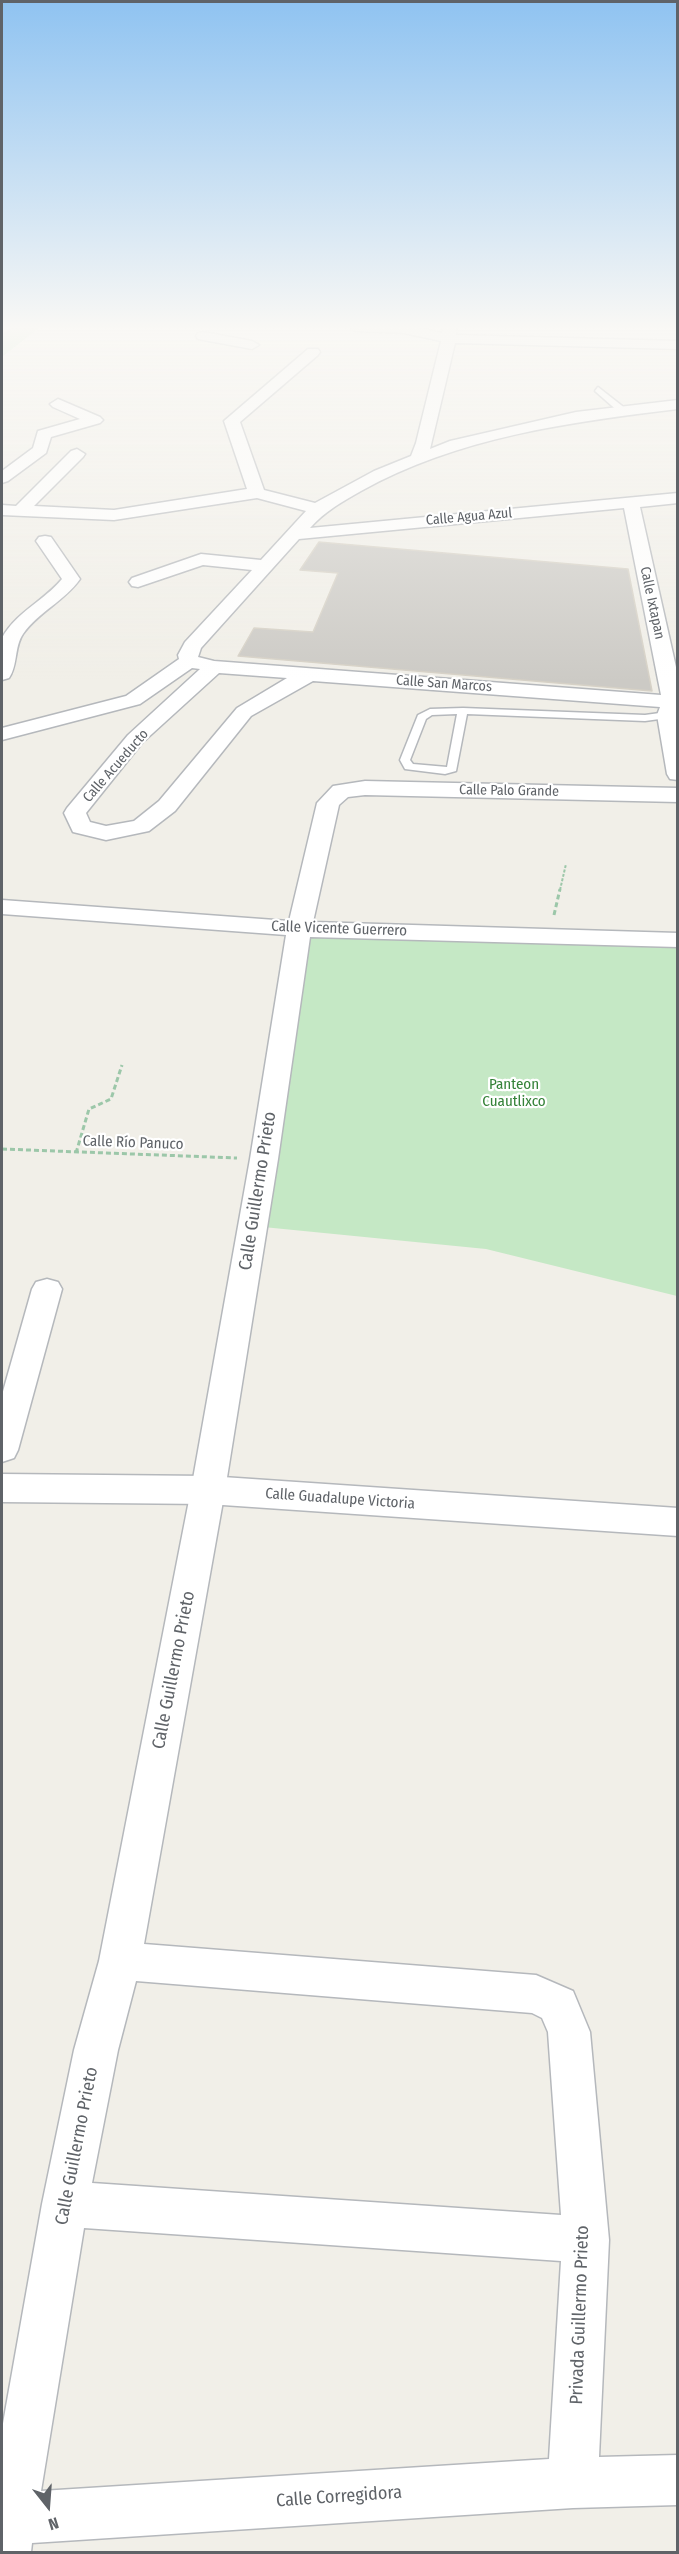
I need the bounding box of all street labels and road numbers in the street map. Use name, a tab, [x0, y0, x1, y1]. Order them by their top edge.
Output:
street label: Calle Agua Azul	[425, 505, 513, 529]
street label: Calle Ixtapan	[636, 565, 668, 641]
street label: Calle San Marcos	[395, 672, 493, 696]
street label: Calle Acueducto	[80, 726, 152, 806]
street label: Calle Palo Grande	[459, 782, 559, 800]
street label: Calle Vicente Guerrero	[271, 918, 407, 940]
street label: Calle Guillermo Prieto	[235, 1110, 281, 1272]
street label: Calle Río Panuco	[82, 1132, 184, 1154]
street label: Calle Guadalupe Victoria	[265, 1485, 415, 1513]
street label: Calle Guillermo Prieto	[148, 1589, 200, 1751]
street label: Calle Guillermo Prieto	[51, 2065, 103, 2227]
street label: Privada Guillermo Prieto	[566, 2225, 594, 2405]
street label: Calle Corregidora	[275, 2482, 403, 2512]

